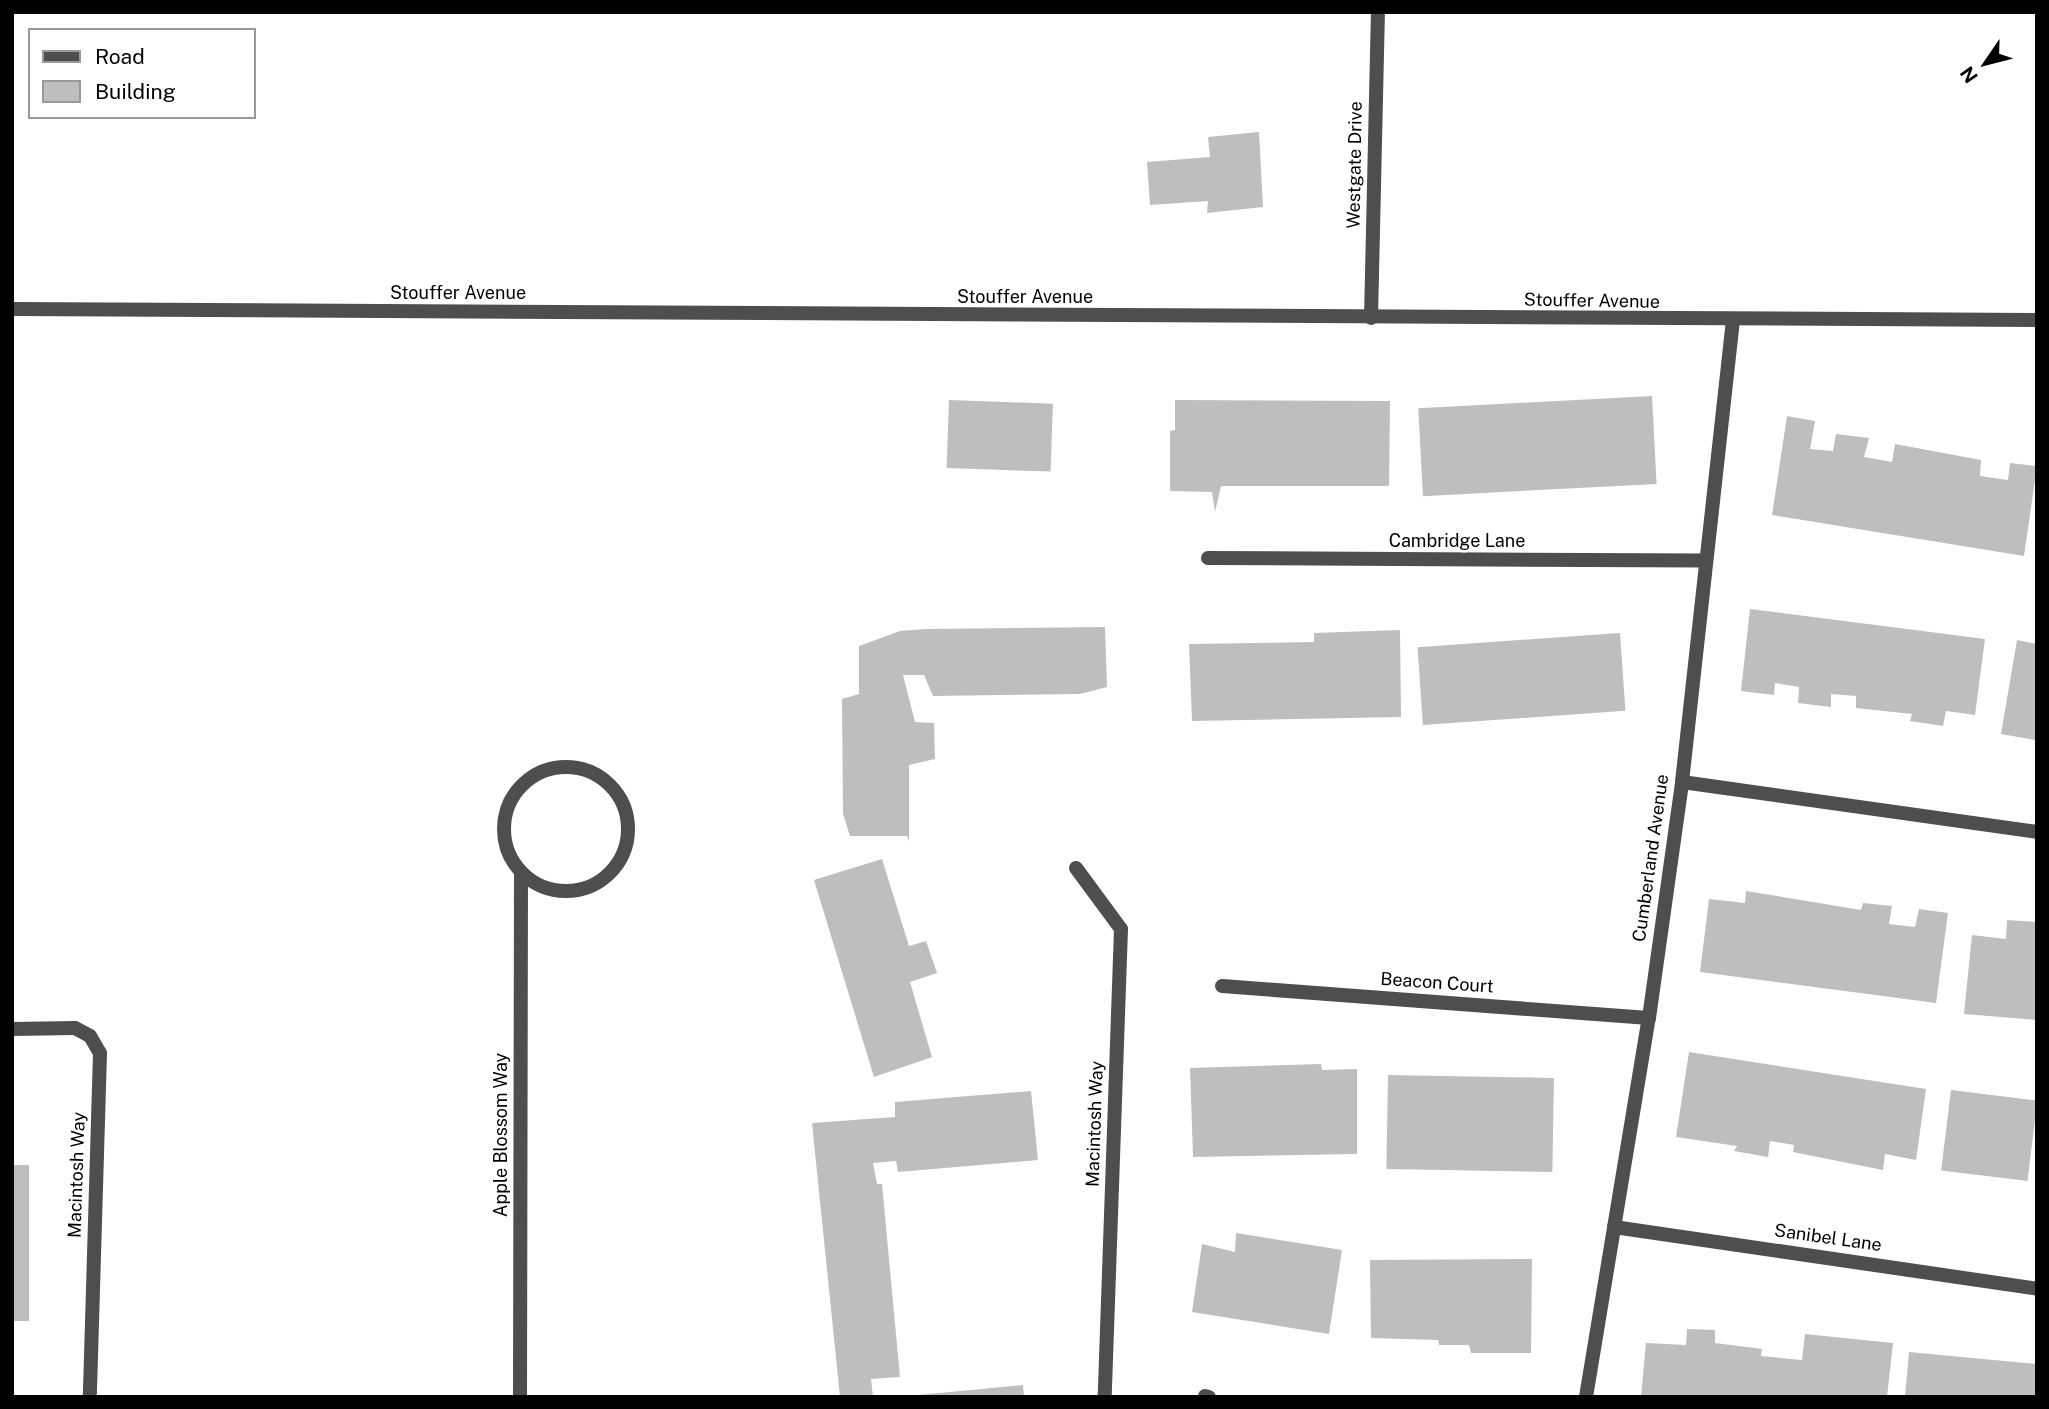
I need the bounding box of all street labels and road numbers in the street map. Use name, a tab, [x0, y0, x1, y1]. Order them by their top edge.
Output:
street label: Westgate Drive	[1343, 101, 1367, 229]
street label: Stouffer Avenue	[390, 282, 526, 304]
street label: Stouffer Avenue	[957, 286, 1093, 308]
street label: Stouffer Avenue	[1524, 289, 1660, 313]
street label: Cambridge Lane	[1389, 530, 1525, 552]
street label: Cumberland Avenue	[1629, 773, 1673, 943]
street label: Beacon Court	[1380, 968, 1494, 998]
street label: Apple Blossom Way	[490, 1053, 512, 1217]
street label: Macintosh Way	[1082, 1060, 1108, 1188]
street label: Macintosh Way	[64, 1111, 90, 1239]
street label: Sanibel Lane	[1773, 1220, 1883, 1256]

